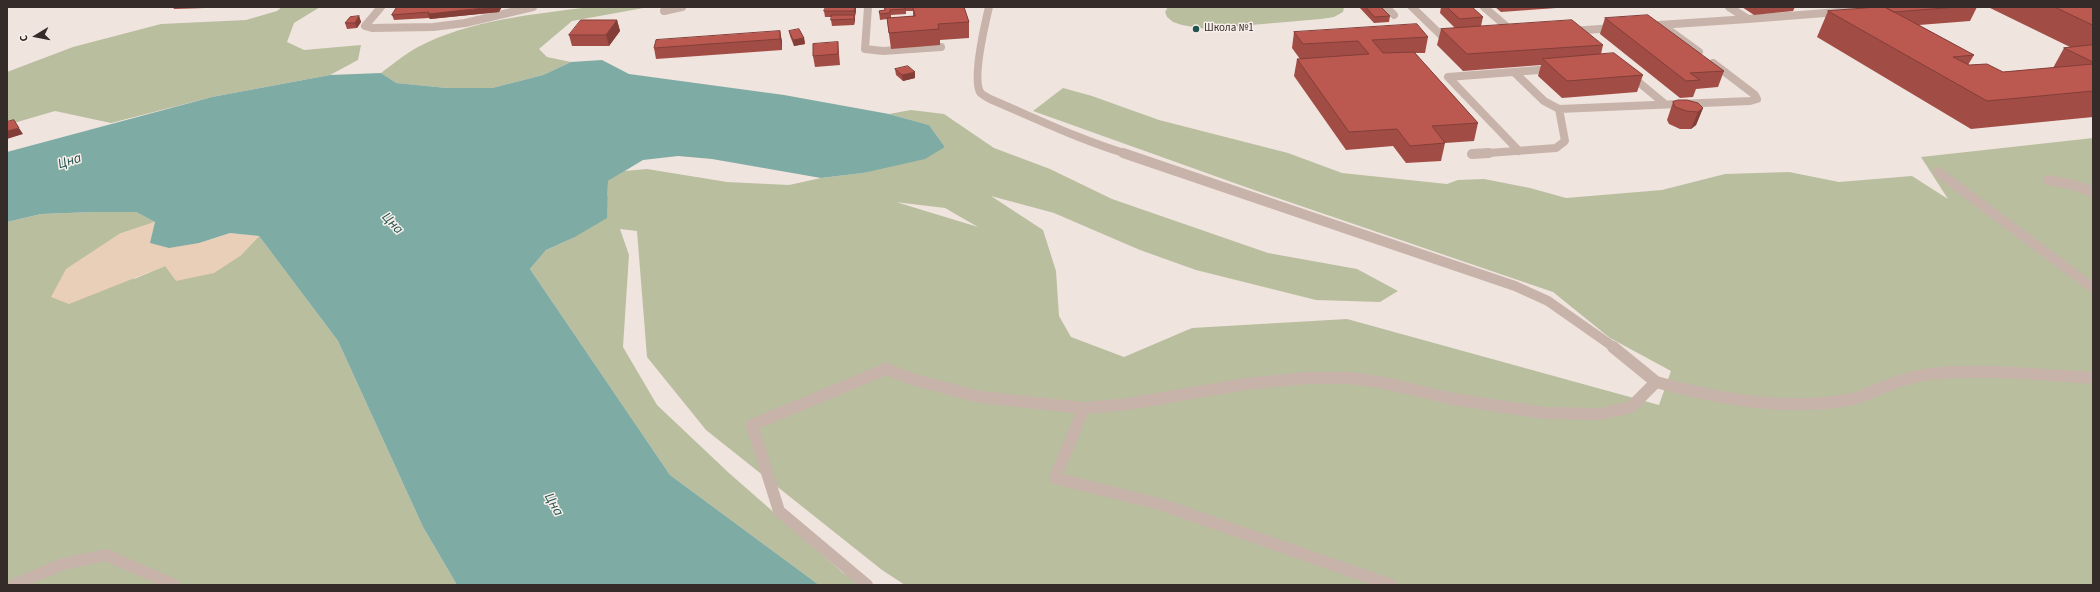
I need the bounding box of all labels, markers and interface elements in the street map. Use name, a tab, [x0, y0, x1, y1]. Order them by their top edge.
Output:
north arrow	[16, 16, 56, 56]
place label: Школа №1	[1204, 22, 1254, 36]
marker: Школа №1	[1191, 24, 1201, 34]
text: С	[16, 34, 32, 43]
water label: Цна	[56, 150, 84, 174]
water label: Цна	[378, 210, 406, 238]
water label: Цна	[540, 491, 566, 519]

